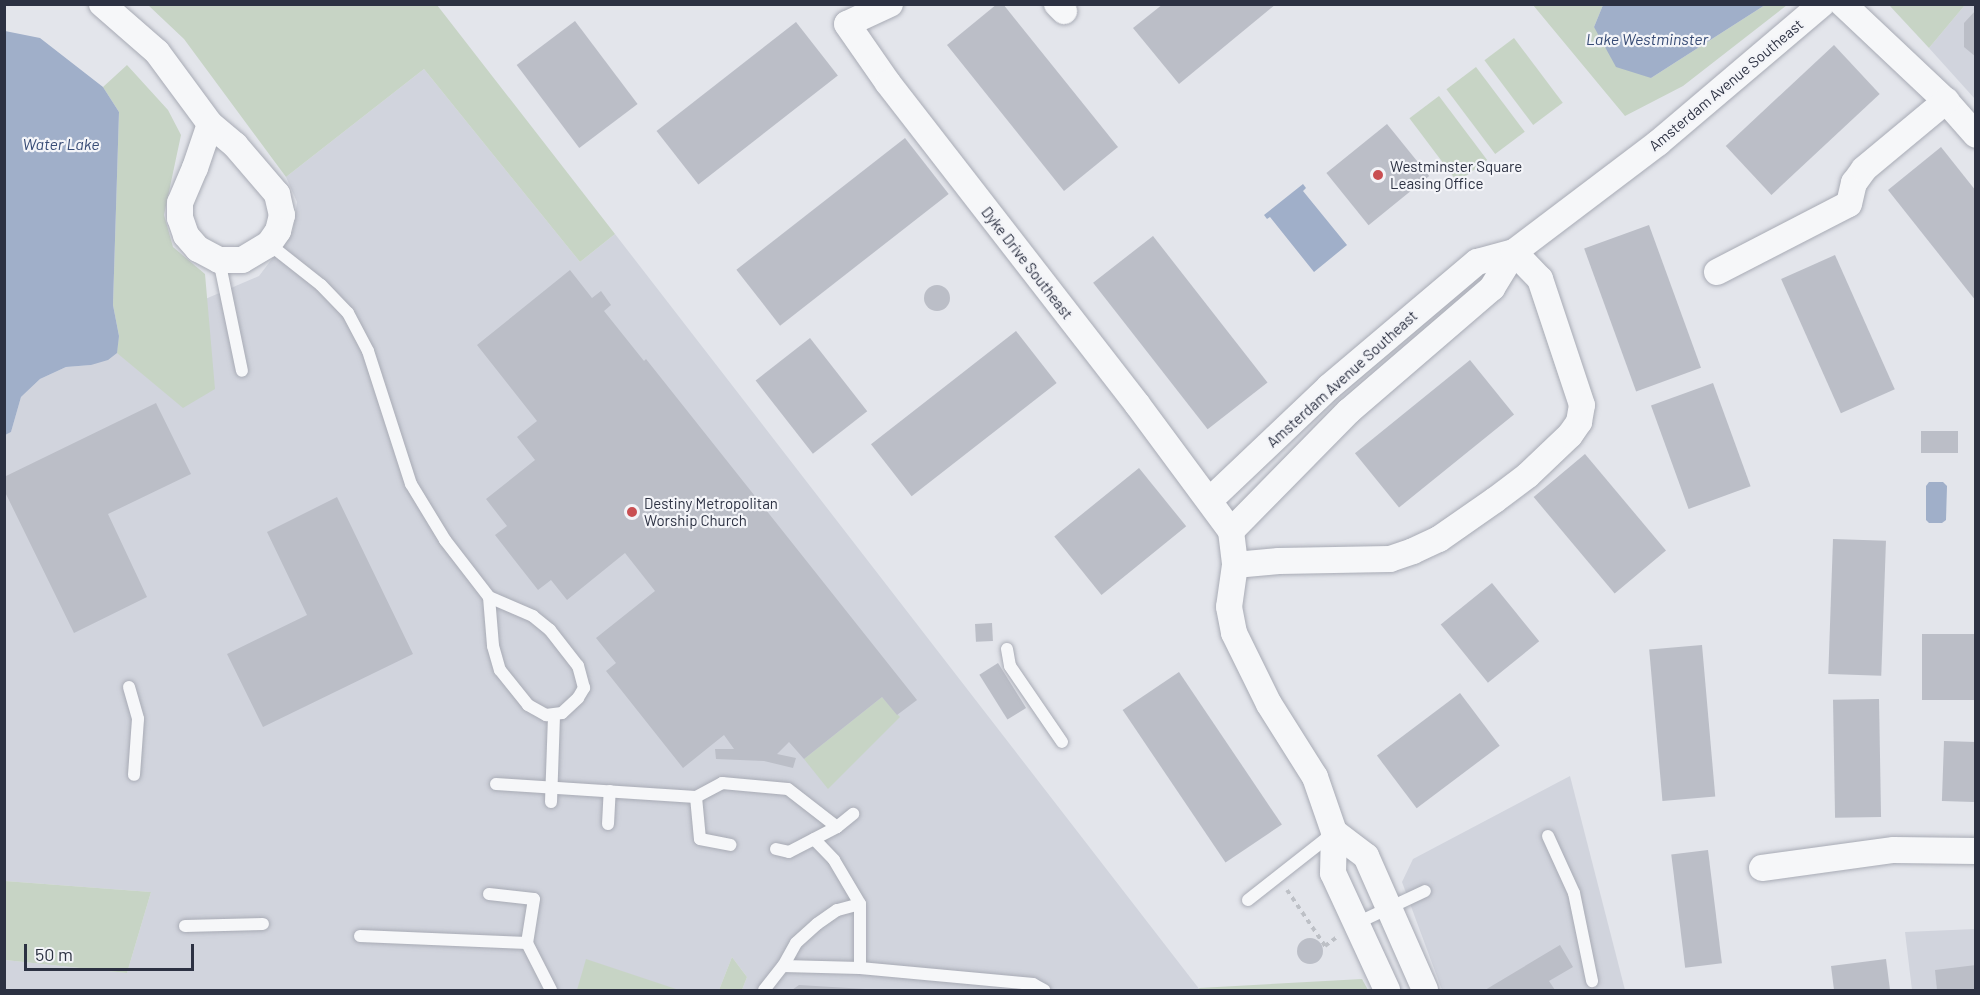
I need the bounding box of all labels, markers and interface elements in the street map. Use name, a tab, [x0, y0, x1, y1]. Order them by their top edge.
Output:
street label: Amsterdam Avenue Southeast	[1645, 15, 1807, 155]
water label: Lake Westminster	[1586, 29, 1708, 49]
water label: Water Lake	[23, 134, 99, 154]
place label: Westminster Square Leasing Office	[1390, 157, 1522, 192]
marker: Westminster Square Leasing Office	[1371, 168, 1385, 182]
street label: Dyke Drive Southeast	[978, 203, 1076, 323]
street label: Amsterdam Avenue Southeast	[1263, 307, 1421, 451]
place label: Destiny Metropolitan Worship Church	[644, 494, 778, 529]
marker: Destiny Metropolitan Worship Church	[625, 505, 639, 519]
scale bar	[27, 932, 196, 970]
text: 50 m	[35, 943, 73, 965]

